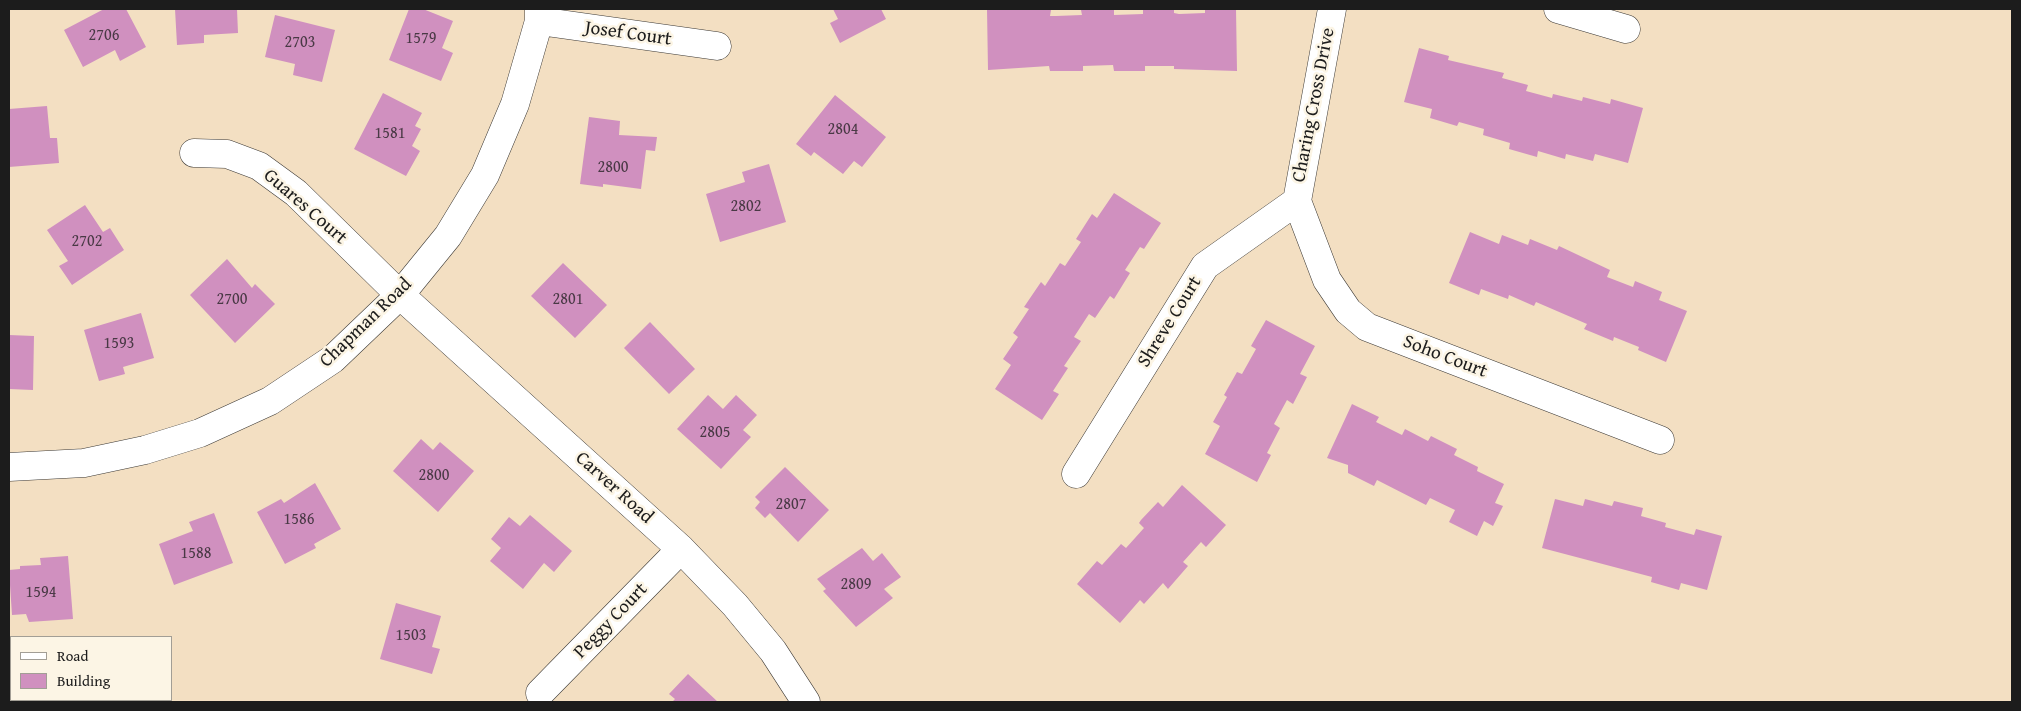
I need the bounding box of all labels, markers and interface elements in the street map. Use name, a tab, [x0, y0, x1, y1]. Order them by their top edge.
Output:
street label: Josef Court	[583, 17, 673, 51]
house number: 2706	[89, 26, 119, 46]
street label: Charing Cross Drive	[1288, 26, 1340, 184]
house number: 1579	[406, 29, 436, 49]
house number: 2703	[285, 33, 315, 53]
house number: 2804	[828, 120, 858, 140]
house number: 1581	[375, 124, 405, 144]
house number: 2800	[598, 158, 628, 178]
street label: Guares Court	[258, 164, 352, 250]
house number: 2802	[731, 197, 761, 217]
house number: 2702	[72, 232, 102, 252]
street label: Shreve Court	[1133, 272, 1207, 372]
street label: Chapman Road	[315, 273, 417, 373]
house number: 2700	[217, 290, 247, 310]
house number: 2801	[553, 290, 583, 310]
street label: Soho Court	[1400, 331, 1490, 383]
house number: 1593	[104, 334, 134, 354]
house number: 2805	[700, 423, 730, 443]
street label: Carver Road	[570, 447, 658, 529]
house number: 2800	[419, 466, 449, 486]
house number: 2807	[776, 495, 806, 515]
house number: 1586	[284, 510, 314, 530]
house number: 1588	[181, 544, 211, 564]
house number: 2809	[841, 575, 871, 595]
street label: Peggy Court	[569, 578, 653, 664]
house number: 1594	[26, 583, 56, 603]
house number: 1503	[396, 626, 426, 646]
legend	[10, 636, 172, 701]
text: Road	[57, 645, 88, 666]
text: Building	[57, 670, 110, 691]

